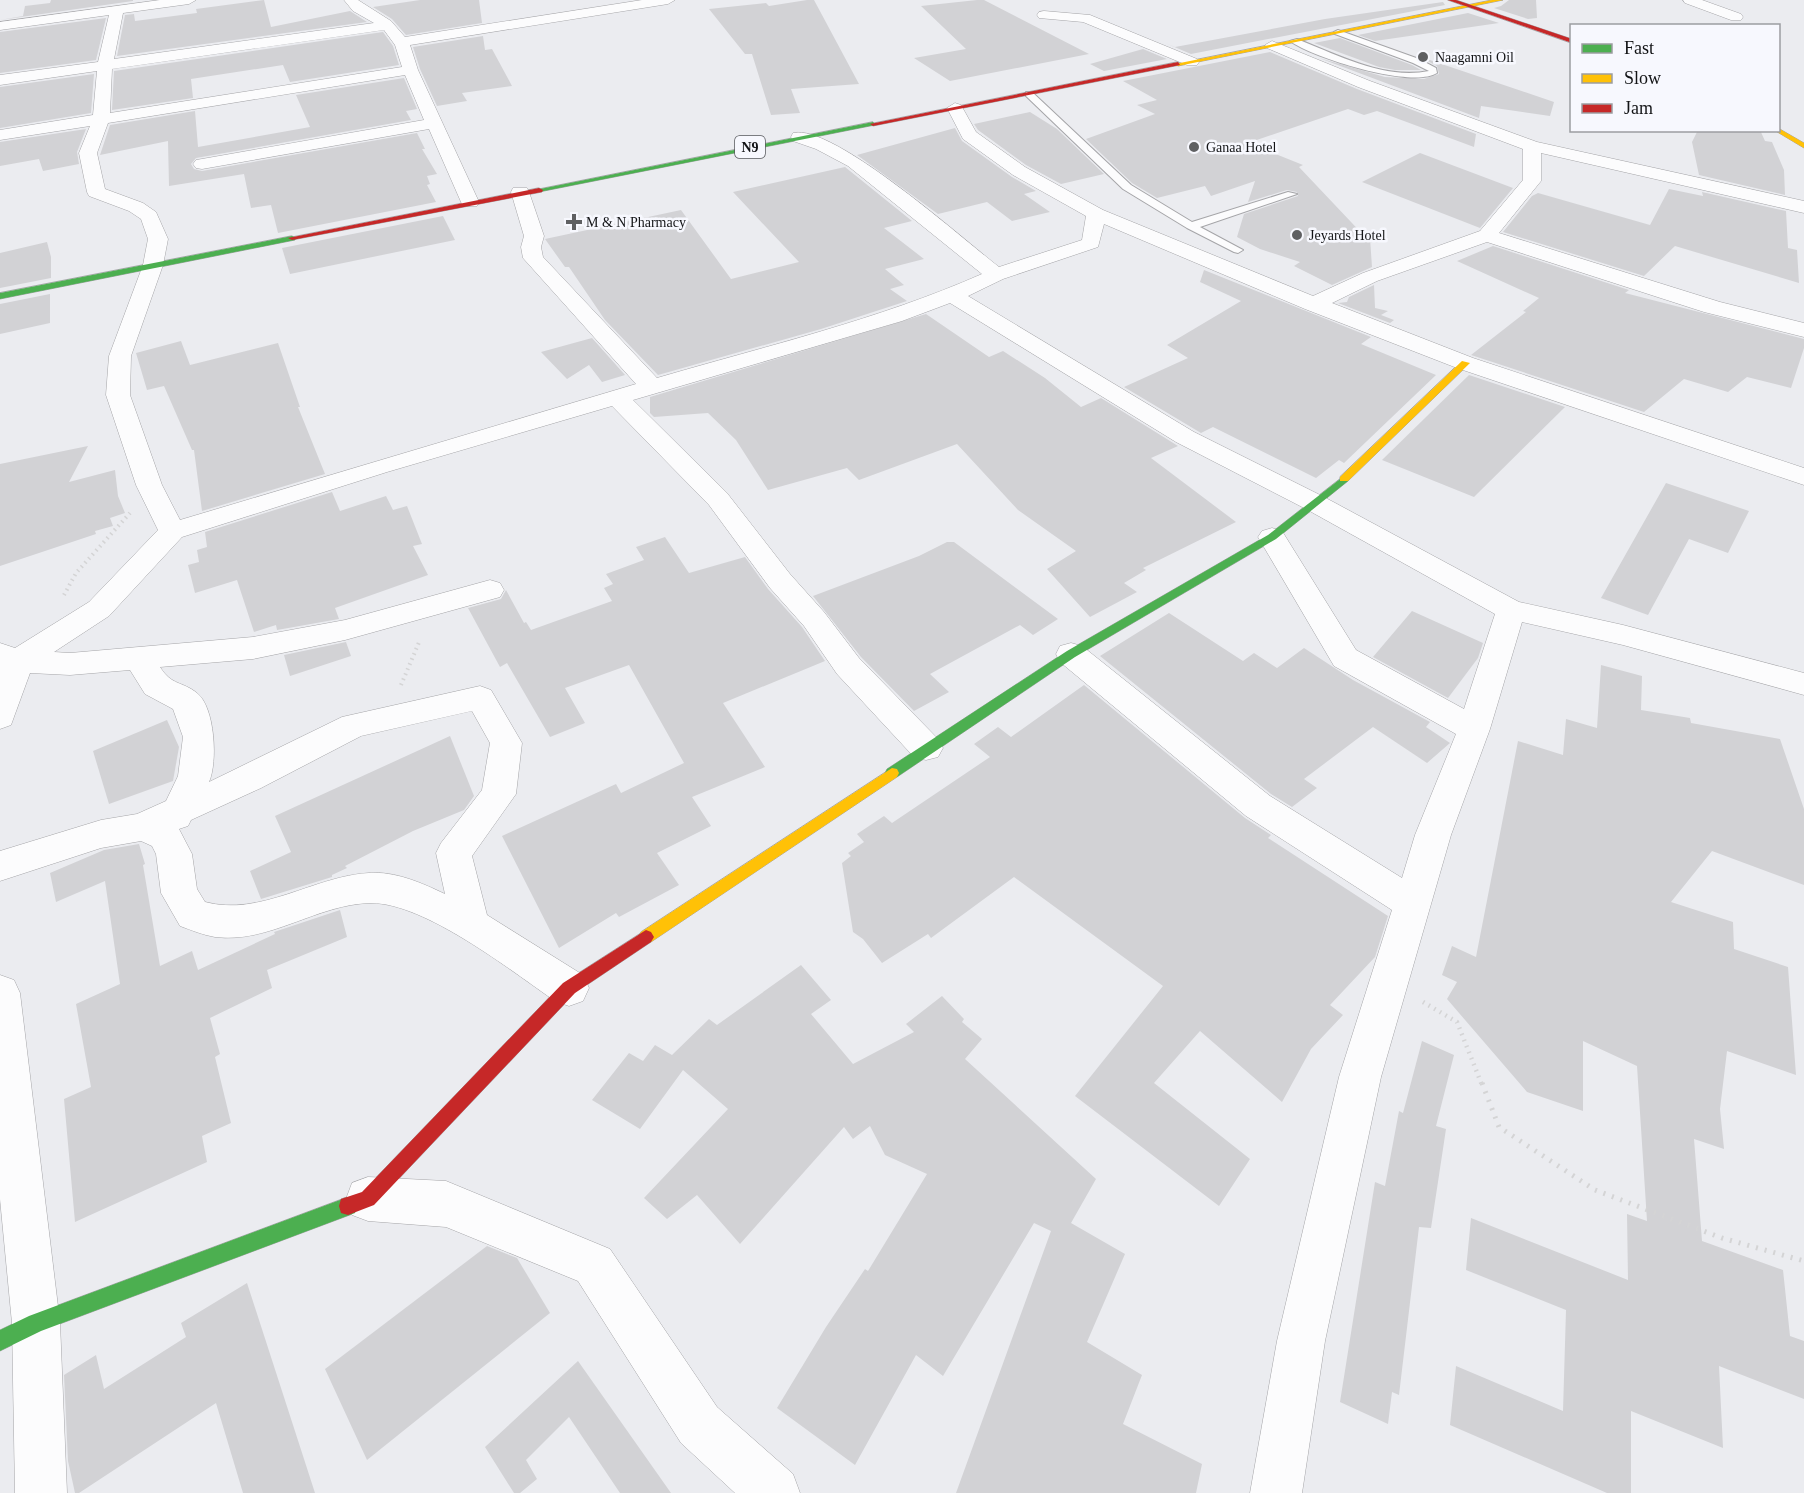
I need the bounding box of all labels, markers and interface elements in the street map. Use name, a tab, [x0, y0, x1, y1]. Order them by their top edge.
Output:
legend	[1570, 24, 1780, 132]
text: Fast	[1624, 38, 1654, 58]
marker: Naagamni Oil	[1416, 50, 1430, 64]
place label: Naagamni Oil	[1435, 50, 1514, 65]
text: Slow	[1624, 68, 1661, 88]
text: Jam	[1624, 98, 1653, 118]
road number: N9	[735, 136, 765, 158]
marker: Ganaa Hotel	[1187, 140, 1201, 154]
place label: Ganaa Hotel	[1206, 140, 1276, 155]
marker: M & N Pharmacy	[567, 215, 581, 229]
place label: M & N Pharmacy	[586, 215, 686, 230]
marker: Jeyards Hotel	[1290, 228, 1304, 242]
place label: Jeyards Hotel	[1309, 228, 1386, 243]

